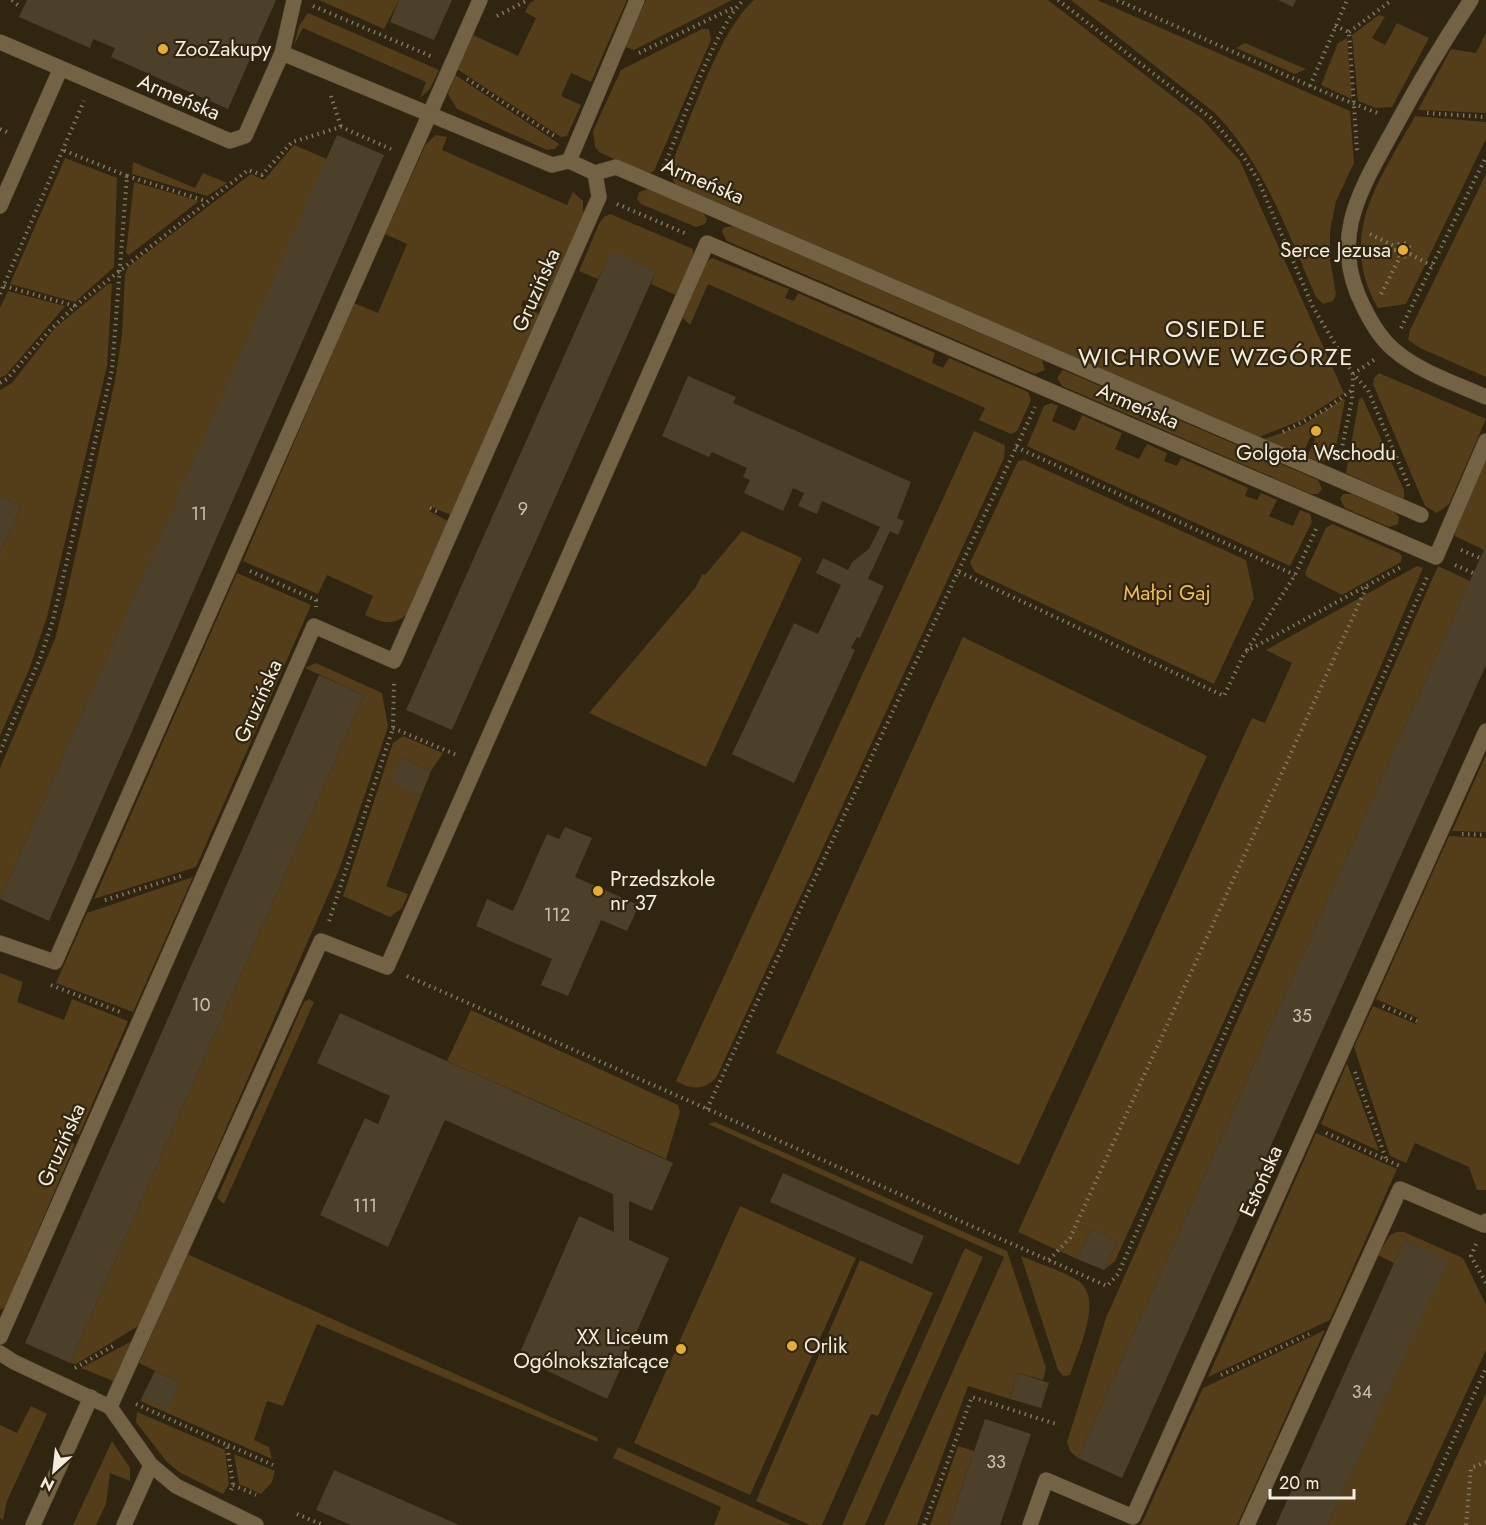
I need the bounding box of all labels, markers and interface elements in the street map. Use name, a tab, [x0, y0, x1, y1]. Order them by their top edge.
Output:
place label: ZooZakupy	[175, 34, 272, 64]
marker: ZooZakupy	[156, 42, 170, 56]
street label: Armeńska	[133, 66, 225, 128]
street label: Armeńska	[657, 150, 749, 212]
place label: Serce Jezusa	[1280, 235, 1391, 265]
street label: Gruzińska	[504, 243, 568, 337]
marker: Serce Jezusa	[1396, 243, 1410, 257]
district label: OSIEDLE WICHROWE WZGÓRZE	[1078, 311, 1354, 374]
street label: Armeńska	[1092, 375, 1184, 437]
marker: Golgota Wschodu	[1309, 424, 1323, 438]
place label: Golgota Wschodu	[1236, 438, 1396, 468]
house number: 9	[518, 496, 528, 522]
house number: 11	[191, 501, 207, 527]
park label: Małpi Gaj	[1123, 578, 1211, 608]
street label: Gruzińska	[226, 654, 290, 748]
place label: Przedszkole nr 37	[610, 864, 715, 918]
marker: Przedszkole nr 37	[591, 884, 605, 898]
house number: 112	[544, 902, 570, 928]
house number: 10	[192, 992, 211, 1018]
house number: 35	[1292, 1003, 1312, 1029]
street label: Gruzińska	[29, 1098, 93, 1192]
street label: Estońska	[1232, 1140, 1290, 1222]
house number: 111	[353, 1193, 377, 1219]
place label: XX Liceum Ogólnokształcące	[513, 1322, 669, 1376]
place label: Orlik	[804, 1331, 848, 1361]
marker: Orlik	[785, 1339, 799, 1353]
marker: XX Liceum Ogólnokształcące	[674, 1342, 688, 1356]
house number: 34	[1352, 1379, 1372, 1405]
north arrow	[24, 1441, 84, 1501]
house number: 33	[986, 1449, 1006, 1475]
scale bar	[1270, 1462, 1354, 1500]
text: 20 m	[1279, 1470, 1319, 1496]
text: N	[37, 1471, 58, 1497]

